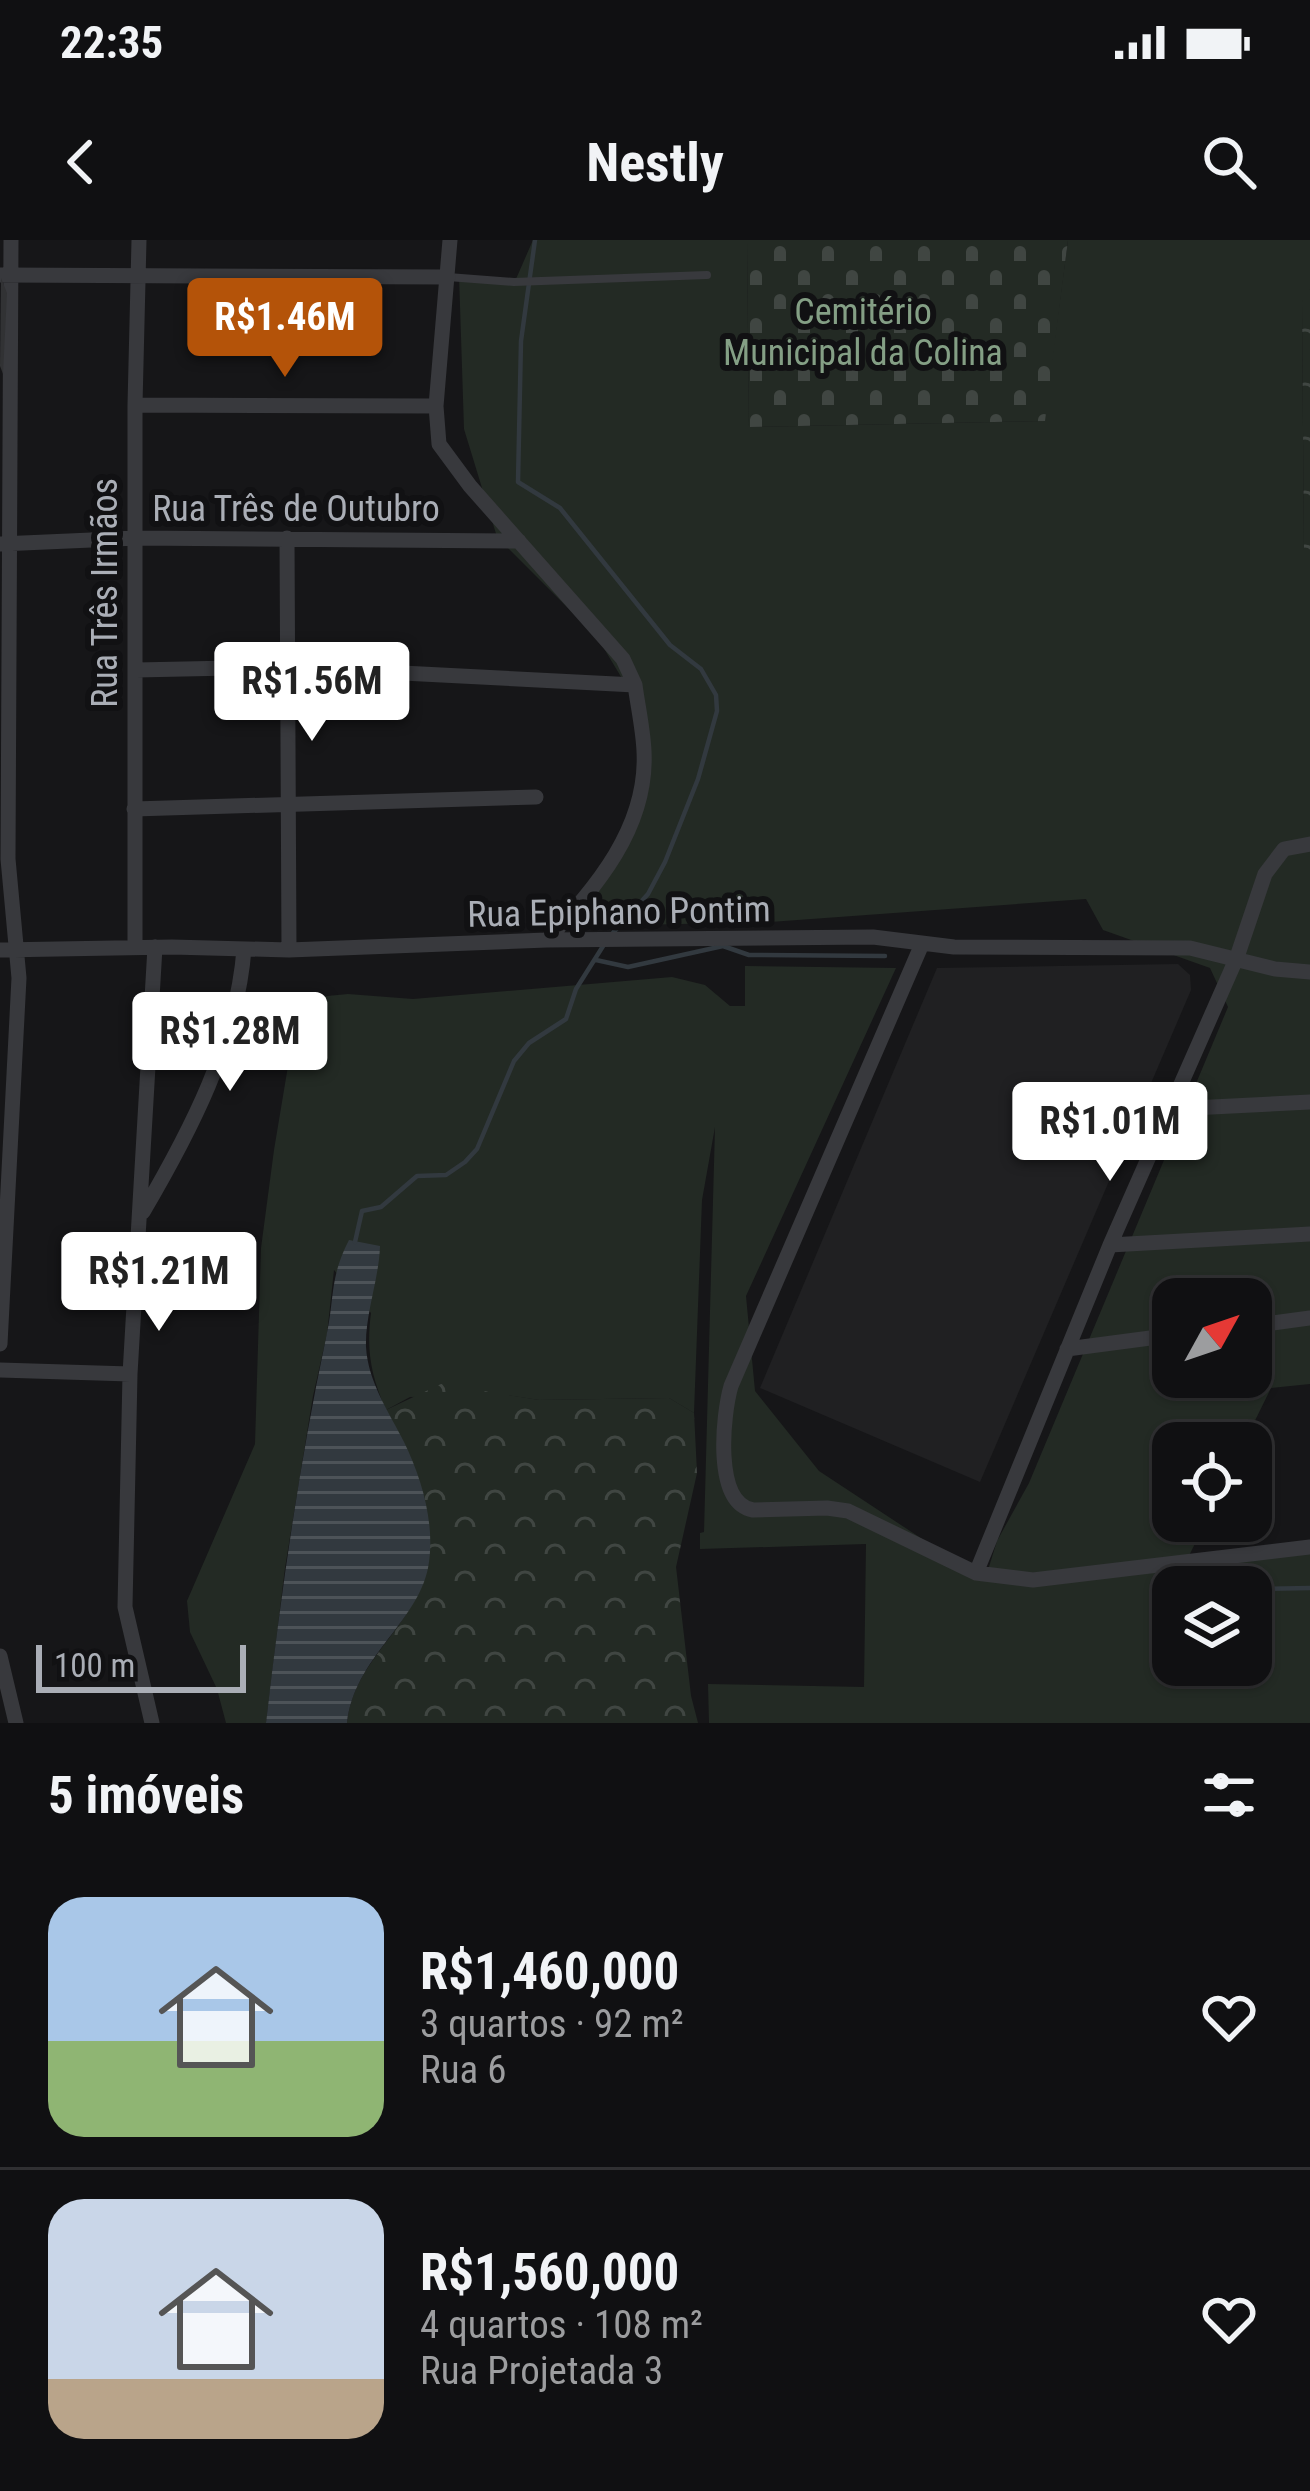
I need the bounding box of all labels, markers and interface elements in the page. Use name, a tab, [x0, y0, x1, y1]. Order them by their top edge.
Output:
text: 22:35	[60, 16, 163, 69]
icon: back	[48, 129, 114, 195]
icon: search	[1196, 129, 1262, 195]
text: Nestly	[586, 131, 724, 194]
pin: R$1.46M	[174, 278, 396, 380]
park label: Cemitério Municipal da Colina	[723, 291, 1003, 374]
text: R$1.46M	[214, 294, 356, 340]
street label: Rua Três Irmãos	[84, 478, 126, 708]
street label: Rua Três de Outubro	[152, 488, 440, 530]
pin: R$1.56M	[201, 642, 423, 744]
text: R$1.56M	[241, 658, 383, 704]
street label: Rua Epiphano Pontim	[467, 888, 771, 936]
pin: R$1.28M	[119, 992, 341, 1094]
text: R$1.28M	[159, 1008, 301, 1054]
pin: R$1.01M	[999, 1082, 1221, 1184]
text: R$1.01M	[1039, 1098, 1181, 1144]
pin: R$1.21M	[48, 1232, 270, 1334]
text: R$1.21M	[88, 1248, 230, 1294]
north arrow	[1152, 1278, 1272, 1398]
map controls	[1152, 1278, 1272, 1686]
button: locate	[1152, 1422, 1272, 1542]
button: layers	[1152, 1566, 1272, 1686]
scale bar	[36, 1639, 246, 1692]
text: 100 m	[54, 1646, 135, 1685]
icon: filters	[1196, 1762, 1262, 1828]
text: 5 imóveis	[48, 1766, 244, 1825]
text: R$1,460,000	[420, 1942, 679, 2001]
icon: home	[144, 1945, 288, 2089]
icon: heart	[1196, 1984, 1262, 2050]
text: 3 quartos · 92 m²	[420, 2001, 684, 2047]
text: Rua 6	[420, 2047, 506, 2093]
text: R$1,560,000	[420, 2243, 679, 2302]
icon: home	[144, 2247, 288, 2391]
icon: heart	[1196, 2286, 1262, 2352]
text: 4 quartos · 108 m²	[420, 2302, 703, 2348]
text: Rua Projetada 3	[420, 2348, 663, 2394]

